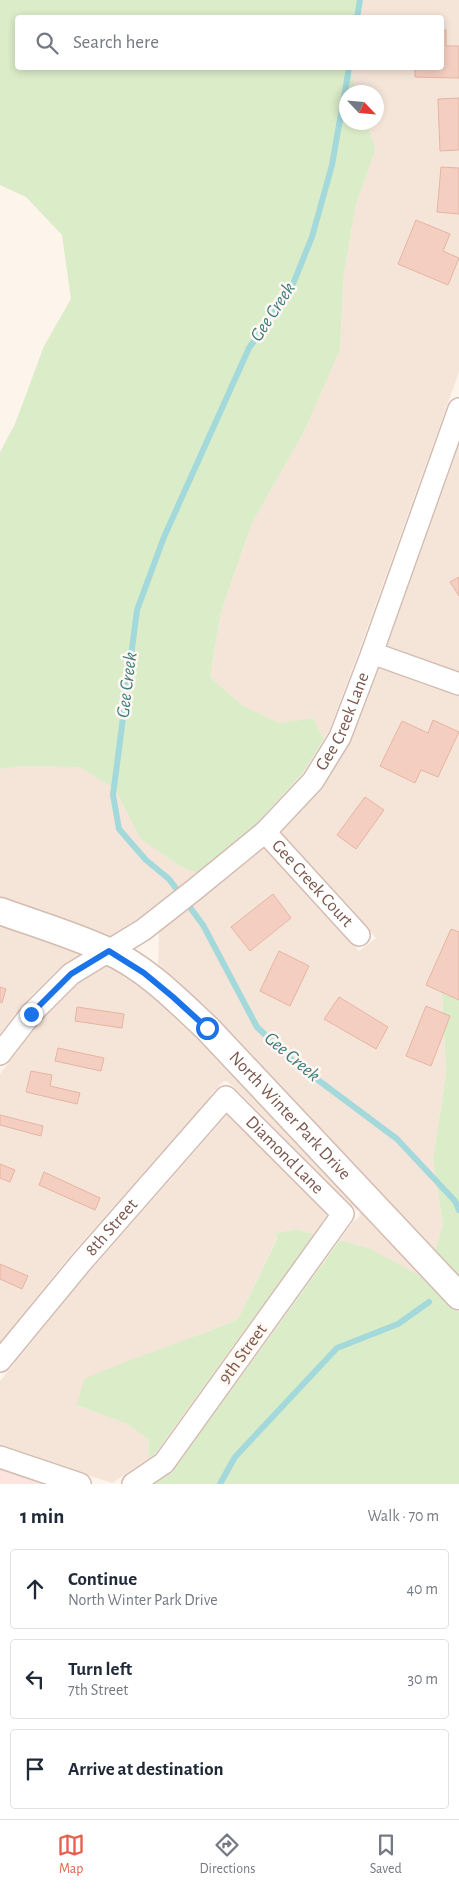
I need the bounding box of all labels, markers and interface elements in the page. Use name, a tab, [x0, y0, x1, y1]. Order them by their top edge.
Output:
search box	[15, 15, 444, 70]
icon: search	[33, 29, 61, 57]
text: Search here	[73, 33, 159, 52]
north arrow	[339, 85, 384, 130]
water label: Gee Creek	[247, 279, 299, 345]
water label: Gee Creek	[114, 651, 140, 719]
street label: Gee Creek Lane	[313, 670, 373, 774]
street label: Gee Creek Court	[268, 837, 356, 931]
route end	[20, 1003, 43, 1026]
route start	[196, 1017, 219, 1040]
water label: Gee Creek	[261, 1028, 324, 1086]
street label: North Winter Park Drive	[225, 1048, 354, 1184]
street label: Diamond Lane	[242, 1113, 327, 1198]
street label: 8th Street	[82, 1196, 141, 1260]
street label: 9th Street	[215, 1321, 271, 1387]
text: 1 min	[20, 1506, 64, 1527]
text: Walk · 70 m	[367, 1508, 439, 1524]
text: Continue	[68, 1570, 137, 1589]
icon: ahead	[21, 1575, 49, 1603]
text: 40 m	[406, 1581, 438, 1597]
text: North Winter Park Drive	[68, 1592, 218, 1608]
text: Turn left	[68, 1660, 132, 1679]
icon: left	[21, 1665, 49, 1693]
text: 30 m	[408, 1671, 438, 1687]
text: 7th Street	[68, 1682, 128, 1698]
icon: arrive	[21, 1755, 49, 1783]
text: Arrive at destination	[68, 1760, 224, 1779]
tab: Map	[57, 1831, 85, 1878]
tab: Directions	[200, 1831, 255, 1878]
tab: Saved	[370, 1831, 402, 1878]

